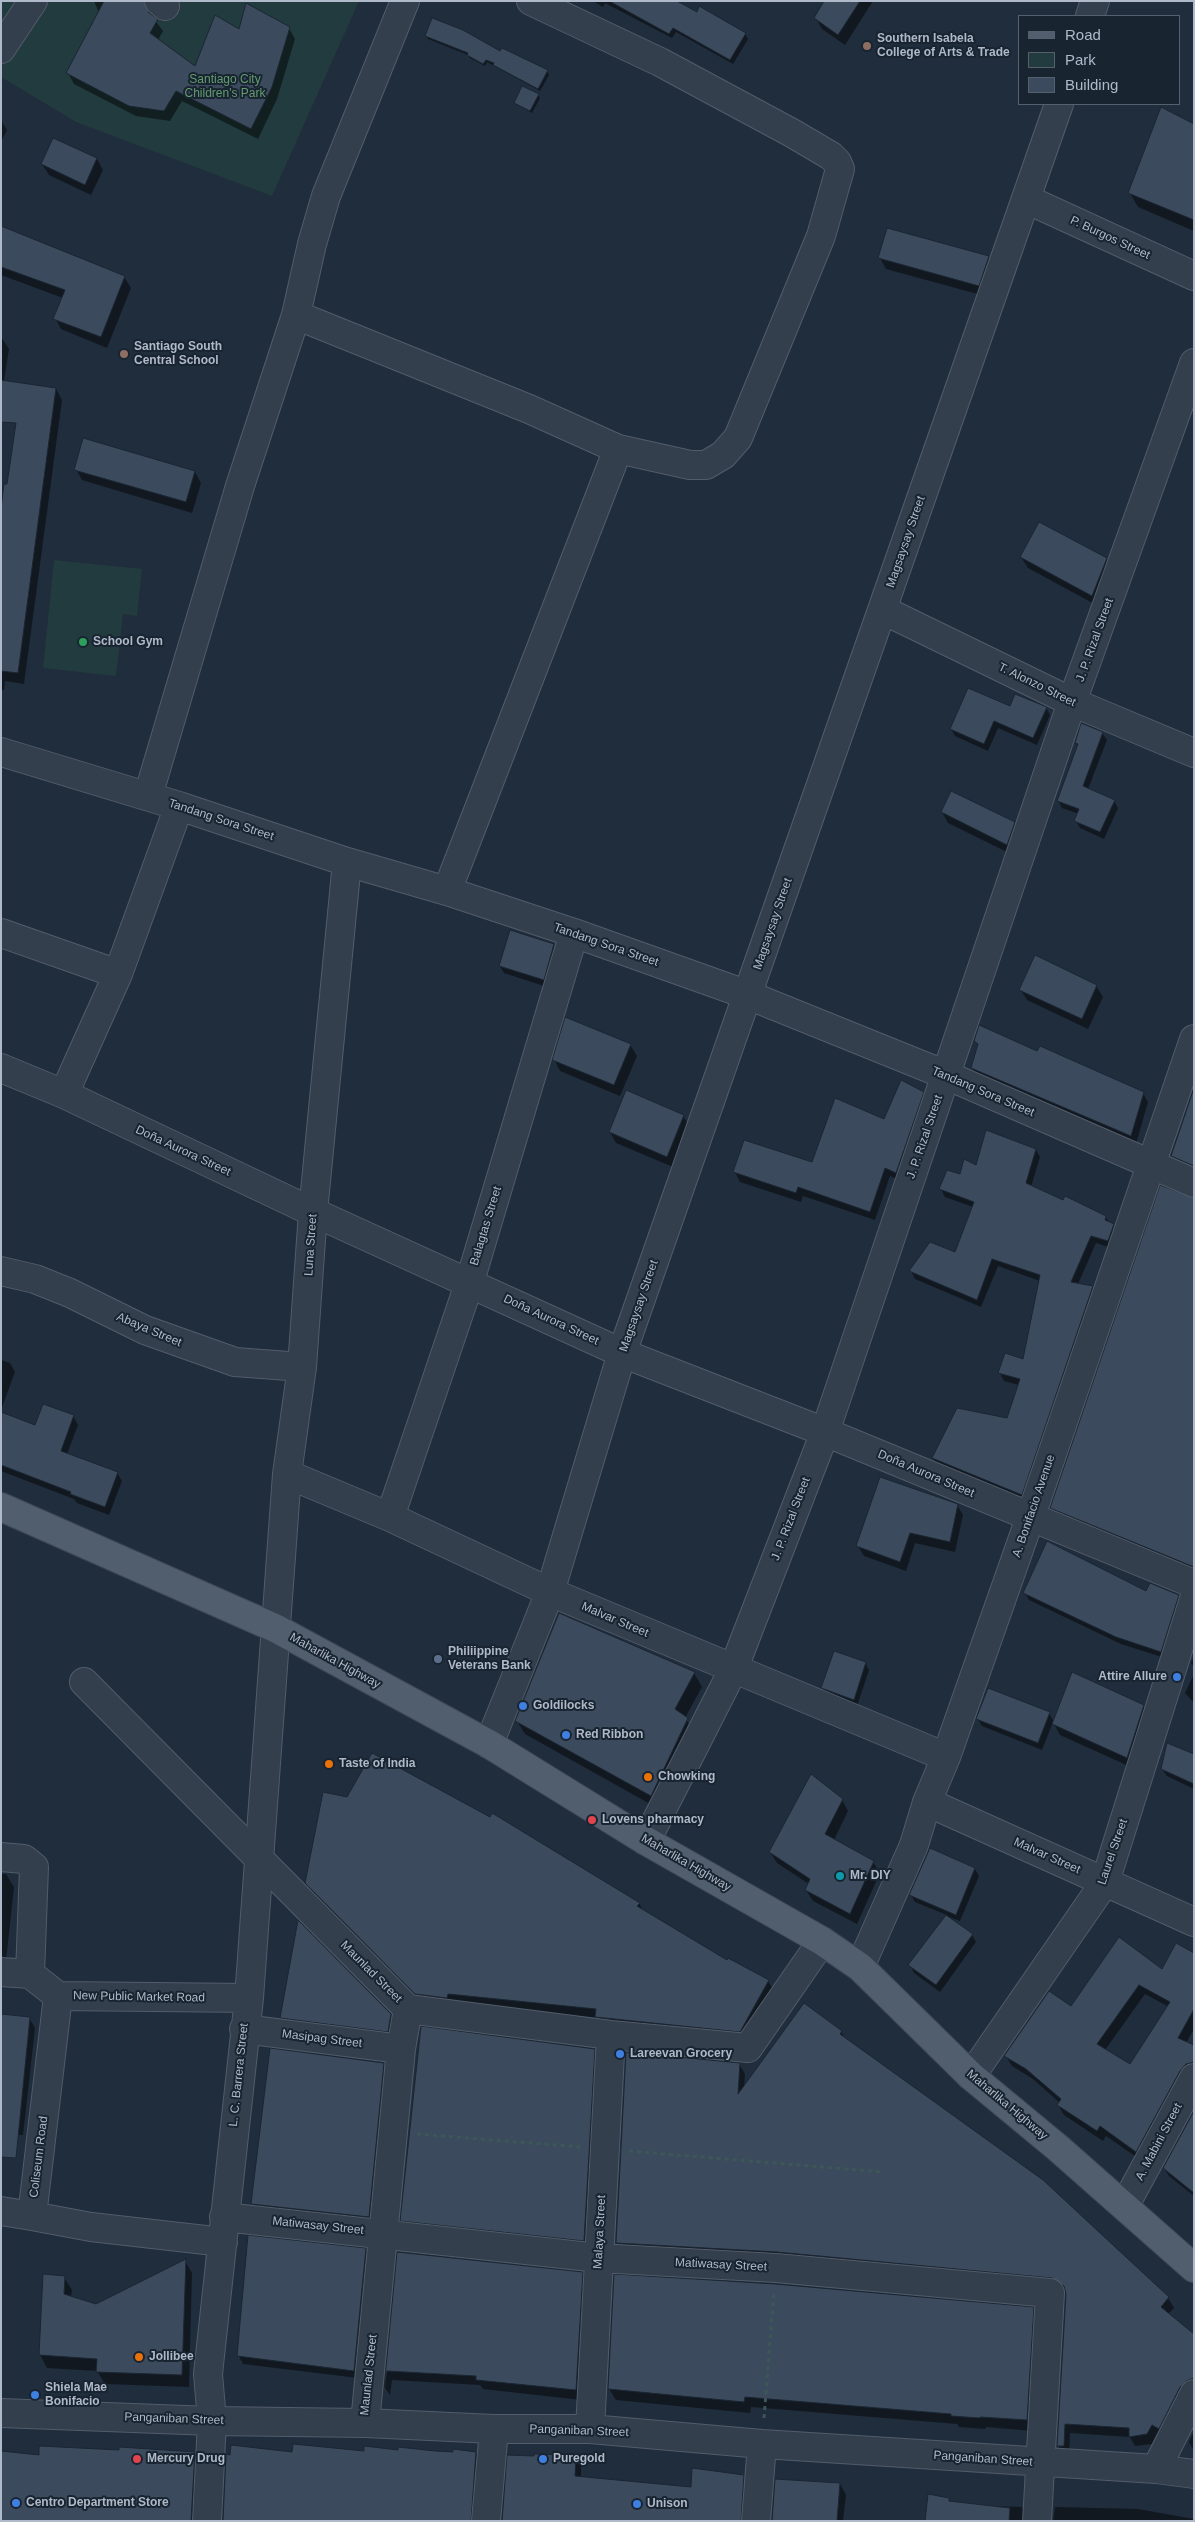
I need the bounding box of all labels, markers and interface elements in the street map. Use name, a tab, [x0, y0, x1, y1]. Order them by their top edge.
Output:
legend	[1018, 15, 1180, 105]
text: Road	[1065, 26, 1101, 43]
place label: Southern Isabela College of Arts & Trade	[877, 32, 1010, 60]
marker: Southern Isabela College of Arts & Trade	[861, 40, 873, 52]
text: Park	[1065, 51, 1096, 68]
park label: Santiago City Children's Park	[185, 73, 265, 101]
text: Building	[1065, 76, 1118, 93]
street label: P. Burgos Street	[1068, 213, 1152, 263]
place label: Santiago South Central School	[134, 340, 222, 368]
marker: Santiago South Central School	[118, 348, 130, 360]
street label: Magsaysay Street	[884, 494, 928, 590]
street label: J. P. Rizal Street	[1073, 596, 1117, 684]
place label: School Gym	[93, 635, 163, 649]
marker: School Gym	[77, 636, 89, 648]
street label: T. Alonzo Street	[996, 660, 1078, 710]
street label: Tandang Sora Street	[166, 796, 276, 844]
street label: Magsaysay Street	[751, 876, 795, 972]
street label: Tandang Sora Street	[552, 920, 660, 970]
street label: Tandang Sora Street	[930, 1064, 1036, 1120]
street label: J. P. Rizal Street	[904, 1093, 946, 1181]
street label: Doña Aurora Street	[133, 1123, 233, 1179]
street label: Balagtas Street	[467, 1185, 505, 1267]
street label: Luna Street	[302, 1214, 320, 1276]
street label: Magsaysay Street	[617, 1258, 661, 1354]
street label: Doña Aurora Street	[501, 1292, 601, 1348]
street label: Abaya Street	[114, 1310, 184, 1350]
street label: Doña Aurora Street	[876, 1447, 976, 1501]
street label: A. Bonifacio Avenue	[1010, 1453, 1058, 1559]
street label: J. P. Rizal Street	[769, 1475, 813, 1563]
street label: Malvar Street	[579, 1599, 651, 1641]
street label: Maharlika Highway	[287, 1630, 383, 1692]
place label: Philiippine Veterans Bank	[448, 1645, 531, 1673]
marker: Philiippine Veterans Bank	[432, 1653, 444, 1665]
place label: Attire Allure	[1098, 1670, 1167, 1684]
marker: Attire Allure	[1171, 1671, 1183, 1683]
place label: Goldilocks	[533, 1699, 594, 1713]
marker: Goldilocks	[517, 1700, 529, 1712]
place label: Red Ribbon	[576, 1728, 643, 1742]
marker: Red Ribbon	[560, 1729, 572, 1741]
place label: Taste of India	[339, 1757, 415, 1771]
marker: Taste of India	[323, 1758, 335, 1770]
place label: Chowking	[658, 1770, 715, 1784]
marker: Chowking	[642, 1771, 654, 1783]
place label: Lovens pharmacy	[602, 1813, 704, 1827]
marker: Lovens pharmacy	[586, 1814, 598, 1826]
street label: Laurel Street	[1095, 1817, 1131, 1887]
street label: Maharlika Highway	[639, 1831, 733, 1895]
street label: Malvar Street	[1011, 1835, 1083, 1877]
place label: Mr. DIY	[850, 1869, 891, 1883]
marker: Mr. DIY	[834, 1870, 846, 1882]
street label: Maunlad Street	[337, 1938, 405, 2006]
street label: New Public Market Road	[73, 1989, 205, 2005]
street label: L. C. Barrera Street	[226, 2023, 252, 2127]
street label: Masipag Street	[281, 2027, 363, 2051]
place label: Lareevan Grocery	[630, 2047, 732, 2061]
marker: Lareevan Grocery	[614, 2048, 626, 2060]
street label: Maharlika Highway	[964, 2067, 1050, 2143]
street label: A. Mabini Street	[1133, 2101, 1185, 2183]
street label: Coliseum Road	[27, 2115, 51, 2199]
street label: Malaya Street	[591, 2195, 609, 2269]
street label: Matiwasay Street	[271, 2214, 365, 2238]
street label: Matiwasay Street	[675, 2255, 767, 2275]
street label: Maunlad Street	[358, 2334, 380, 2416]
place label: Jollibee	[149, 2350, 194, 2364]
marker: Jollibee	[133, 2351, 145, 2363]
place label: Shiela Mae Bonifacio	[45, 2381, 107, 2409]
marker: Shiela Mae Bonifacio	[29, 2389, 41, 2401]
street label: Panganiban Street	[124, 2410, 224, 2428]
street label: Panganiban Street	[529, 2422, 629, 2440]
street label: Panganiban Street	[933, 2448, 1033, 2470]
place label: Mercury Drug	[147, 2452, 225, 2466]
place label: Puregold	[553, 2452, 605, 2466]
marker: Mercury Drug	[131, 2453, 143, 2465]
marker: Puregold	[537, 2453, 549, 2465]
place label: Centro Department Store	[26, 2496, 169, 2510]
marker: Centro Department Store	[10, 2497, 22, 2509]
place label: Unison	[647, 2497, 688, 2511]
marker: Unison	[631, 2498, 643, 2510]

